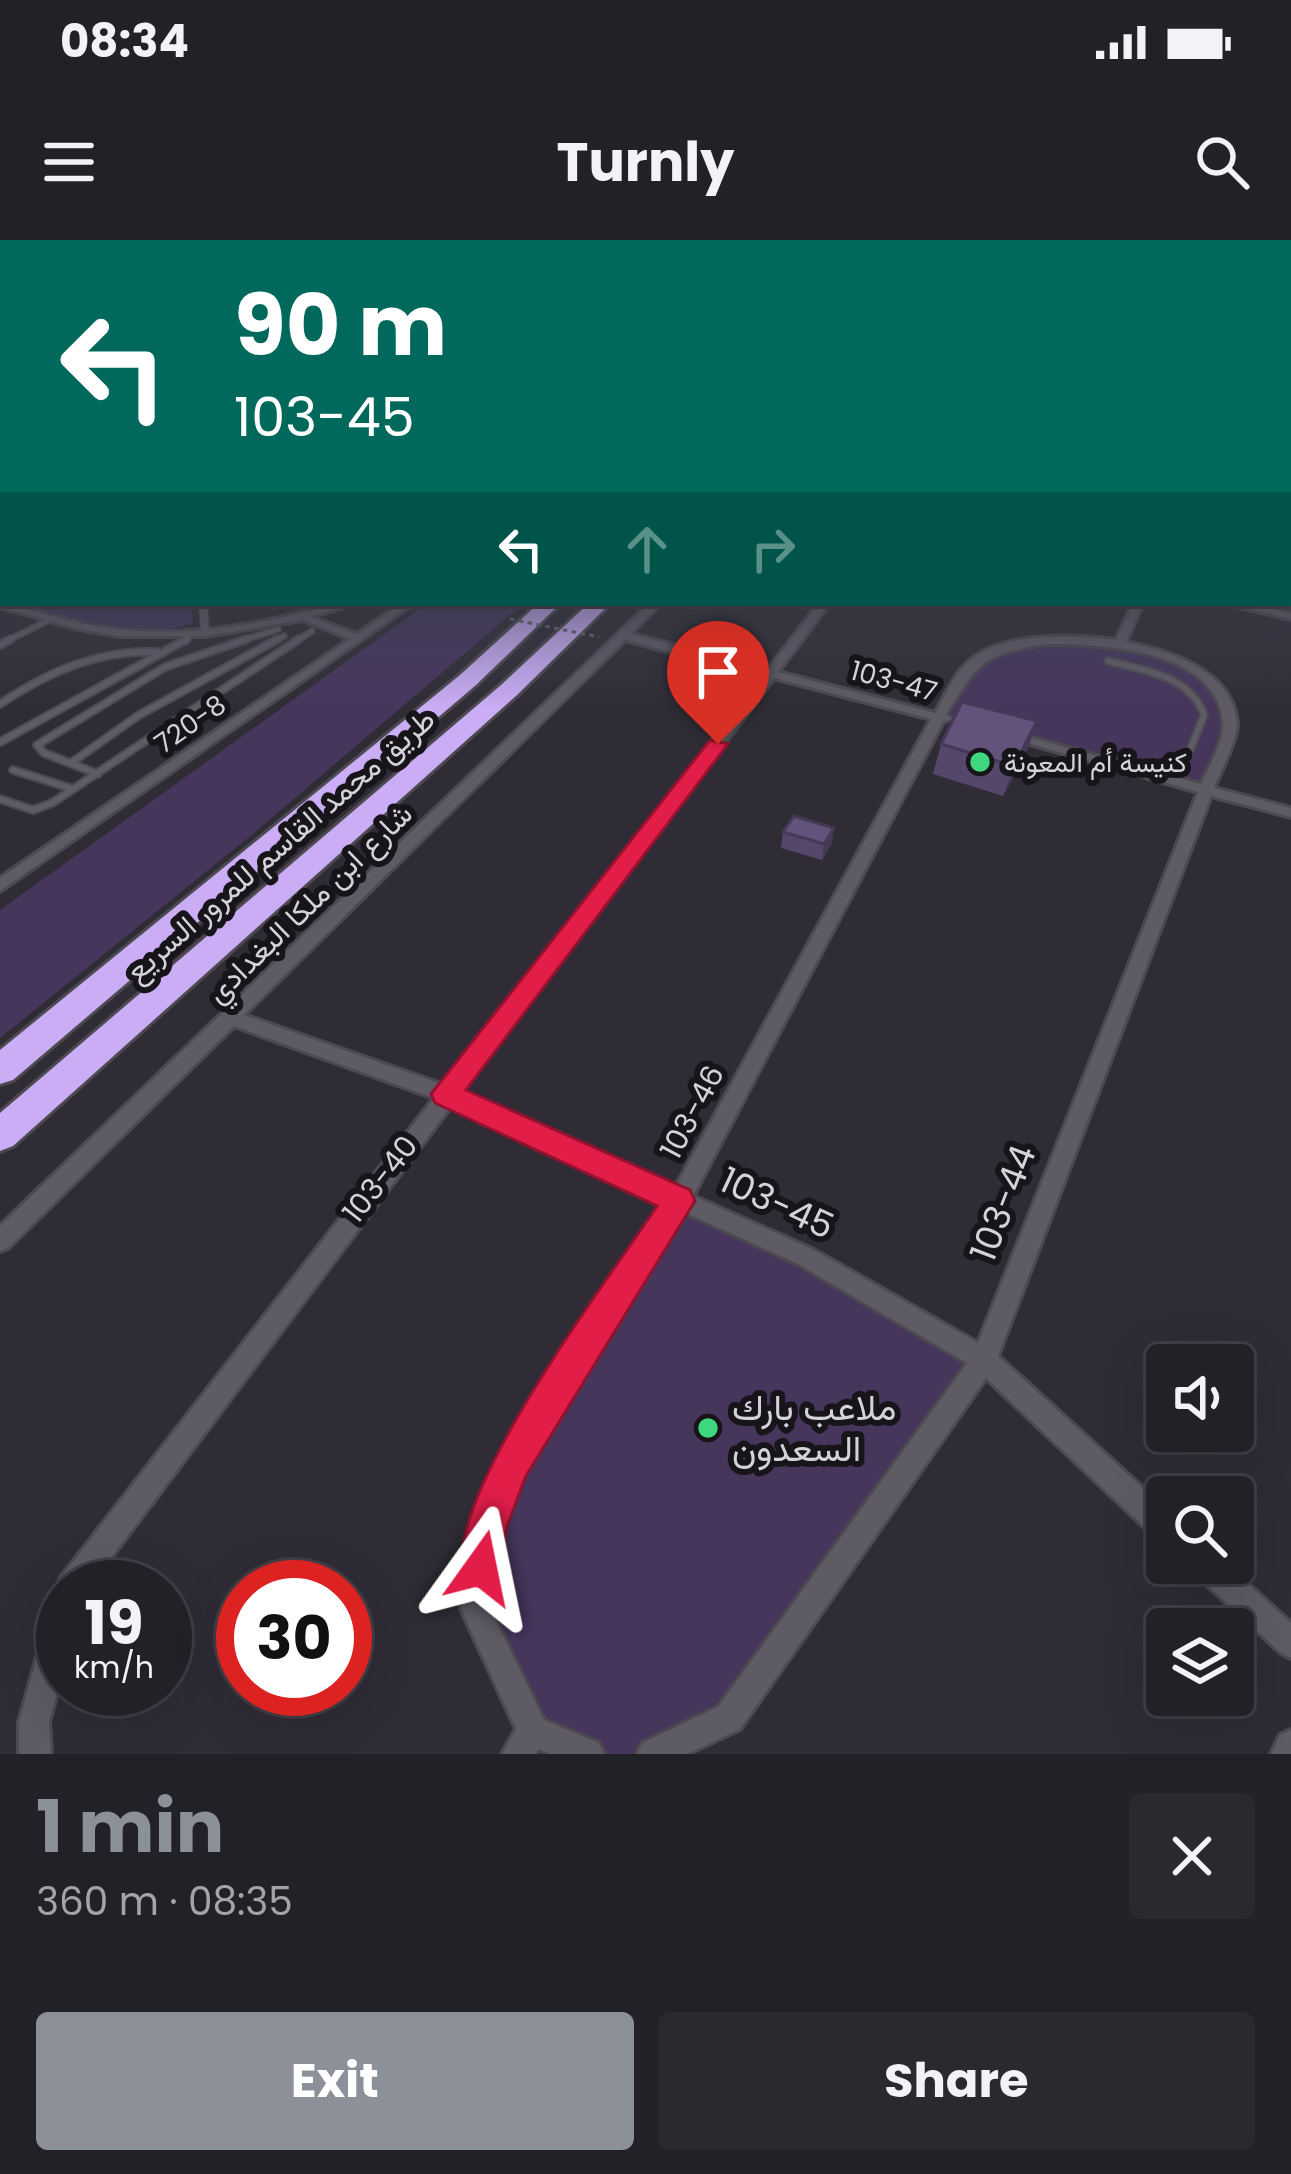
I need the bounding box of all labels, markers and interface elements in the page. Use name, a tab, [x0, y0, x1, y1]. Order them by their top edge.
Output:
text: 08:34	[60, 10, 189, 73]
text: Turnly	[557, 124, 734, 200]
icon: menu	[36, 129, 102, 195]
icon: search	[1189, 129, 1255, 195]
text: 90 m	[234, 267, 447, 384]
icon: left	[36, 288, 192, 444]
text: 103-45	[234, 379, 415, 455]
icon: left	[488, 516, 554, 582]
icon: ahead	[614, 516, 680, 582]
icon: right	[740, 516, 806, 582]
pin	[667, 621, 769, 744]
icon: arrive	[685, 639, 751, 705]
street label: 103-47	[847, 652, 941, 710]
street label: 720-8	[147, 686, 233, 762]
street label: طريق محمد القاسم للمرور السريع	[116, 698, 444, 992]
place label: كنيسة أم المعونة	[1004, 744, 1187, 781]
marker: كنيسة أم المعونة	[967, 749, 993, 775]
street label: شارع ابن ملكا البغدادي	[196, 793, 424, 1015]
street label: 103-46	[649, 1058, 735, 1166]
street label: 103-40	[332, 1126, 428, 1232]
street label: 103-44	[958, 1138, 1048, 1268]
street label: 103-45	[712, 1154, 842, 1252]
map controls	[1146, 1344, 1254, 1716]
button: sound	[1146, 1344, 1254, 1452]
place label: ملاعب بارك السعدون	[732, 1382, 896, 1474]
marker: ملاعب بارك السعدون	[695, 1415, 721, 1441]
button: search	[1146, 1476, 1254, 1584]
position arrow	[418, 1505, 544, 1631]
speed limit sign: 30	[216, 1560, 372, 1716]
text: 19	[84, 1581, 144, 1665]
button: layers	[1146, 1608, 1254, 1716]
text: km/h	[74, 1646, 154, 1689]
text: 1 min	[36, 1776, 224, 1877]
button: close	[1129, 1793, 1255, 1919]
text: 360 m · 08:35	[36, 1874, 293, 1929]
button: Exit	[36, 2012, 634, 2150]
button: Share	[658, 2012, 1255, 2150]

